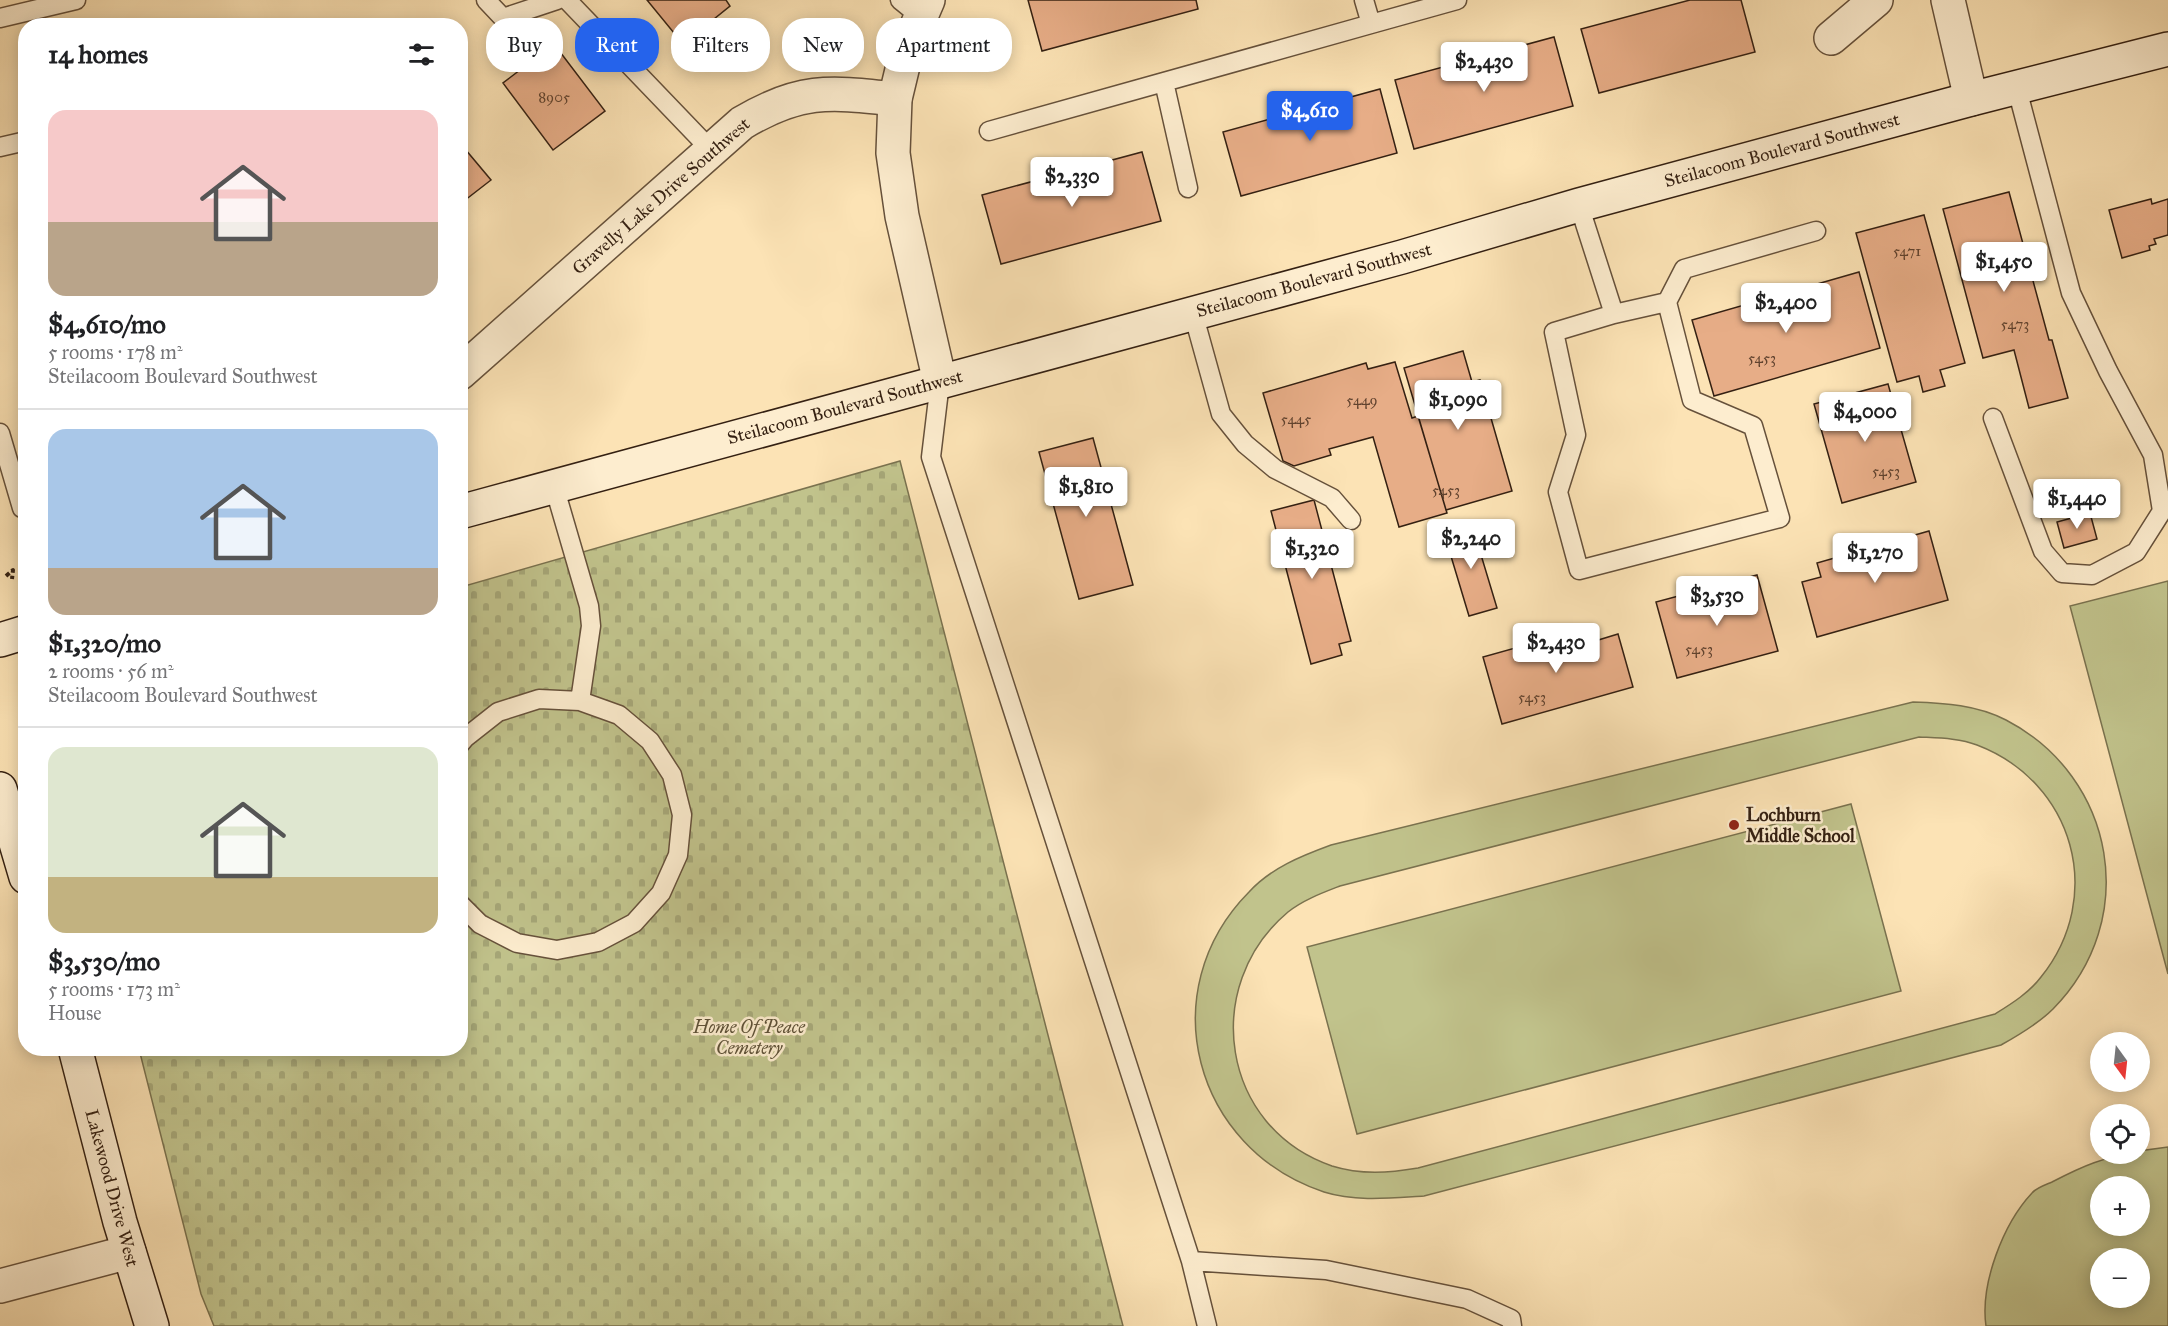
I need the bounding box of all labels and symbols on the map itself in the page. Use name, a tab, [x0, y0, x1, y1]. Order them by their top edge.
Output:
pin: $2,430	[1435, 42, 1533, 93]
house number: 8905	[538, 88, 570, 106]
pin: $4,610	[1261, 91, 1359, 142]
street label: Steilacoom Boulevard Southwest	[1662, 108, 1903, 192]
street label: Gravelly Lake Drive Southwest	[568, 112, 755, 279]
pin: $2,330	[1023, 157, 1121, 208]
street label: Steilacoom Boulevard Southwest	[1194, 238, 1435, 322]
house number: 5471	[1893, 242, 1921, 260]
pin: $1,450	[1955, 242, 2053, 293]
pin: $2,400	[1737, 283, 1835, 334]
house number: 5473	[2001, 315, 2029, 333]
house number: 5453	[1748, 349, 1776, 367]
street label: Steilacoom Boulevard Southwest	[725, 365, 966, 449]
pin: $1,090	[1409, 380, 1507, 431]
house number: 5449	[1346, 391, 1378, 409]
pin: $4,000	[1816, 392, 1914, 443]
house number: 5445	[1281, 410, 1311, 428]
house number: 5453	[1872, 462, 1900, 480]
pin: $1,810	[1037, 467, 1135, 518]
pin: $1,440	[2028, 479, 2126, 530]
house number: 5453	[1432, 481, 1460, 499]
pin: $2,240	[1422, 519, 1520, 570]
pin: $1,320	[1263, 529, 1361, 580]
pin: $1,270	[1826, 533, 1924, 584]
pin: $3,530	[1668, 576, 1766, 627]
pin: $2,430	[1507, 623, 1605, 674]
house number: 5453	[1685, 640, 1713, 658]
house number: 5453	[1518, 688, 1546, 706]
place label: Lochburn Middle School	[1746, 804, 1856, 847]
marker: Lochburn Middle School	[1727, 818, 1741, 832]
park label: Home Of Peace Cemetery	[692, 1016, 806, 1059]
north arrow	[2090, 1032, 2150, 1092]
street label: Lakewood Drive West	[80, 1107, 144, 1270]

